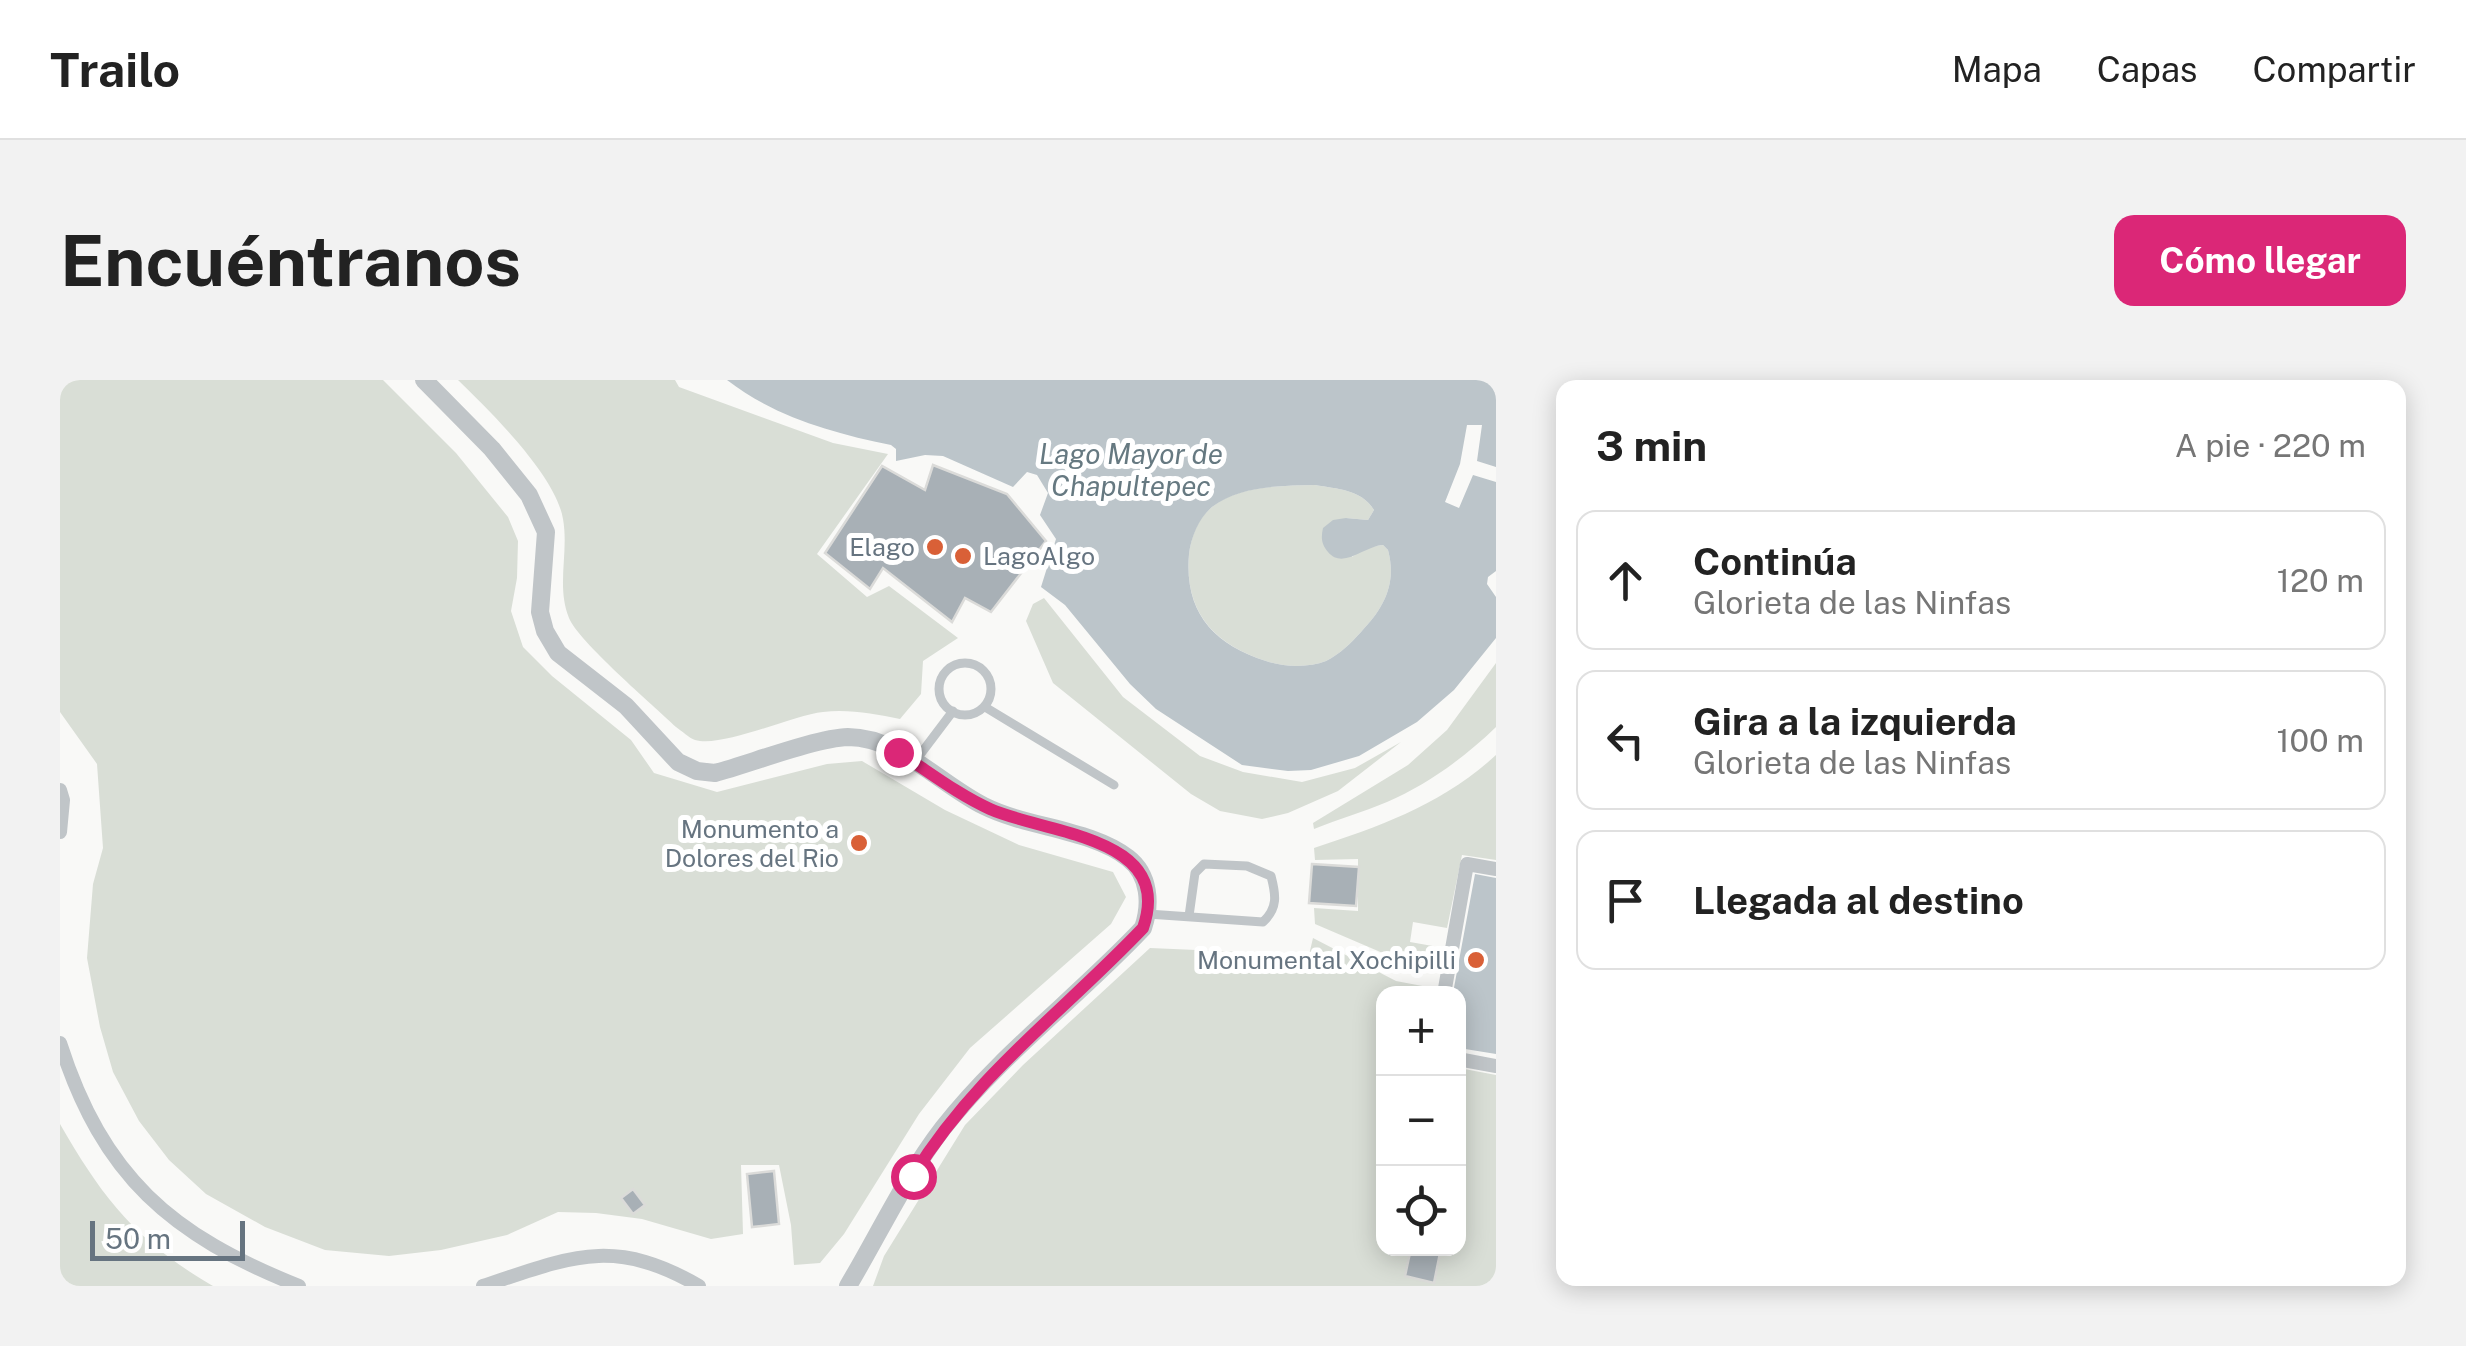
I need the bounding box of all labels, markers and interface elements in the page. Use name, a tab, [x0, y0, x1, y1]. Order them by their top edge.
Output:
text: Trailo	[50, 41, 180, 98]
text: Mapa	[1952, 49, 2042, 90]
text: Capas	[2097, 49, 2198, 90]
text: Compartir	[2253, 49, 2416, 90]
button: Cómo llegar	[2114, 215, 2406, 306]
text: Encuéntranos	[60, 219, 521, 302]
text: 3 min	[1596, 421, 1707, 470]
text: A pie · 220 m	[2175, 427, 2366, 464]
water label: Lago Mayor de Chapultepec	[1039, 437, 1223, 502]
place label: Elago	[849, 532, 915, 562]
marker: Elago	[924, 536, 946, 558]
text: Continúa	[1693, 539, 1857, 584]
place label: LagoAlgo	[983, 541, 1095, 571]
marker: LagoAlgo	[952, 545, 974, 567]
icon: ahead	[1598, 553, 1653, 608]
text: 120 m	[2277, 562, 2364, 599]
text: Glorieta de las Ninfas	[1693, 584, 2011, 621]
text: Gira a la izquierda	[1693, 699, 2017, 744]
icon: left	[1598, 713, 1653, 768]
text: 100 m	[2277, 722, 2364, 759]
route end	[876, 730, 922, 776]
text: Glorieta de las Ninfas	[1693, 744, 2011, 781]
place label: Monumento a Dolores del Rio	[665, 814, 839, 873]
marker: Monumento a Dolores del Rio	[848, 832, 870, 854]
icon: arrive	[1598, 873, 1653, 928]
text: Llegada al destino	[1693, 878, 2024, 923]
place label: Monumental Xochipilli	[1197, 945, 1456, 975]
marker: Monumental Xochipilli	[1465, 949, 1487, 971]
map controls	[1376, 986, 1466, 1256]
button: +	[1376, 986, 1466, 1076]
button: −	[1376, 1076, 1466, 1166]
route start	[891, 1154, 937, 1200]
button: locate	[1376, 1166, 1466, 1256]
scale bar	[90, 1216, 245, 1260]
text: 50 m	[105, 1222, 171, 1255]

